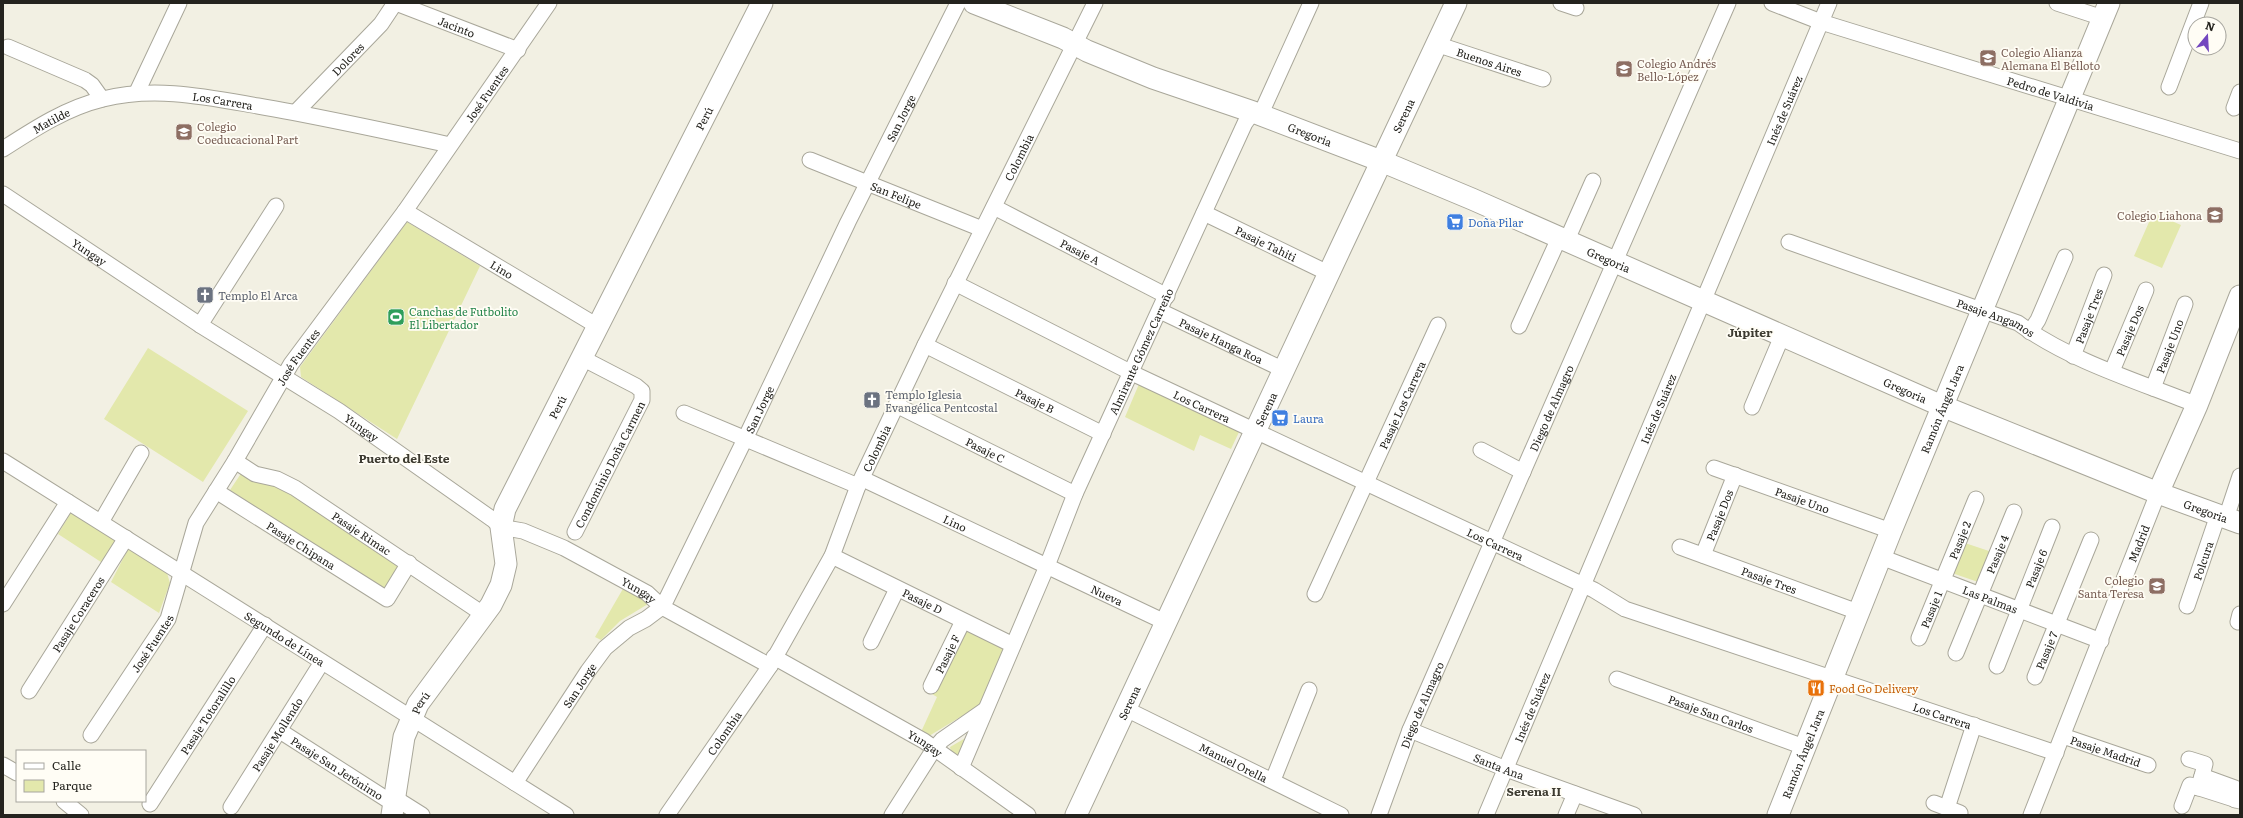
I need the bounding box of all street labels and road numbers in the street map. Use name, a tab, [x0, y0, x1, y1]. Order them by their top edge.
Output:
street label: Jacinto	[436, 12, 478, 41]
street label: Dolores	[328, 39, 367, 79]
street label: Buenos Aires	[1454, 43, 1524, 80]
street label: José Fuentes	[461, 62, 512, 125]
street label: Inés de Suárez	[1762, 72, 1806, 148]
street label: Pedro de Valdivia	[2005, 72, 2096, 114]
street label: Los Carrera	[192, 88, 254, 113]
street label: San Jorge	[882, 91, 919, 144]
street label: Serena	[1388, 96, 1418, 135]
street label: Matilde	[29, 103, 73, 137]
street label: Perú	[691, 104, 716, 133]
street label: Gregoria	[1286, 118, 1335, 150]
street label: Colombia	[1000, 131, 1037, 183]
street label: San Felipe	[868, 177, 924, 212]
street label: Pasaje Tahiti	[1233, 221, 1300, 265]
street label: Yungay	[69, 234, 111, 269]
street label: Pasaje A	[1058, 235, 1103, 268]
street label: Gregoria	[1584, 243, 1633, 276]
street label: Lino	[487, 256, 517, 282]
street label: Almirante Gómez Carreño	[1105, 285, 1176, 417]
street label: Pasaje Tres	[2071, 286, 2106, 346]
street label: Pasaje Angamos	[1954, 294, 2038, 340]
street label: Pasaje Dos	[2111, 302, 2147, 359]
street label: Pasaje Hanga Roa	[1177, 313, 1266, 367]
street label: Pasaje Uno	[2151, 317, 2187, 375]
street label: José Fuentes	[272, 325, 323, 388]
street label: Pasaje Los Carrera	[1374, 358, 1429, 452]
street label: Diego de Almagro	[1525, 362, 1577, 454]
street label: Ramón Ángel Jara	[1916, 362, 1967, 456]
street label: Inés de Suárez	[1636, 371, 1680, 446]
street label: Gregoria	[1881, 373, 1930, 406]
street label: San Jorge	[741, 383, 777, 436]
street label: Pasaje B	[1013, 384, 1057, 417]
street label: Los Carrera	[1171, 386, 1233, 426]
street label: Serena	[1251, 389, 1280, 429]
street label: Perú	[544, 392, 570, 421]
street label: Condominio Doña Carmen	[570, 398, 648, 531]
street label: Yungay	[341, 409, 383, 445]
street label: Colombia	[858, 422, 894, 474]
street label: Pasaje C	[963, 433, 1008, 466]
street label: Pasaje Uno	[1773, 482, 1832, 517]
street label: Pasaje Dos	[1701, 487, 1736, 543]
street label: Gregoria	[2182, 495, 2230, 526]
street label: Pasaje Rimac	[329, 507, 395, 559]
street label: Lino	[941, 510, 970, 535]
street label: Pasaje Chipana	[264, 517, 339, 573]
street label: Pasaje 2	[1944, 518, 1974, 562]
street label: Madrid	[2124, 522, 2153, 564]
street label: Los Carrera	[1464, 523, 1526, 564]
street label: Pasaje 4	[1982, 532, 2012, 576]
street label: Polcura	[2188, 539, 2217, 582]
street label: Pasaje 6	[2021, 547, 2051, 590]
street label: Pasaje Tres	[1739, 562, 1799, 597]
street label: Pasaje Coraceros	[48, 573, 108, 655]
street label: Yungay	[619, 573, 661, 607]
street label: Nueva	[1088, 580, 1126, 609]
street label: Las Palmas	[1960, 581, 2020, 617]
street label: Pasaje D	[900, 584, 945, 617]
street label: Pasaje 1	[1916, 588, 1946, 630]
street label: Segundo de Línea	[242, 607, 328, 670]
street label: José Fuentes	[127, 613, 177, 675]
street label: Pasaje 7	[2031, 628, 2061, 672]
street label: Pasaje F	[931, 631, 963, 676]
street label: San Jorge	[558, 659, 600, 711]
street label: Diego de Almagro	[1396, 659, 1447, 751]
street label: Inés de Suárez	[1510, 669, 1554, 745]
street label: Pasaje Totoralillo	[176, 672, 239, 757]
street label: Serena	[1114, 683, 1143, 722]
street label: Perú	[407, 688, 433, 716]
street label: Pasaje San Carlos	[1666, 690, 1756, 736]
street label: Pasaje Mollendo	[247, 694, 306, 774]
street label: Los Carrera	[1911, 698, 1974, 732]
street label: Ramón Ángel Jara	[1777, 706, 1827, 801]
street label: Colombia	[703, 707, 745, 758]
street label: Yungay	[905, 726, 947, 760]
street label: Pasaje Madrid	[2068, 731, 2143, 770]
street label: Pasaje San Jerónimo	[288, 732, 387, 803]
street label: Manuel Orella	[1197, 738, 1271, 786]
street label: Santa Ana	[1471, 749, 1526, 783]

